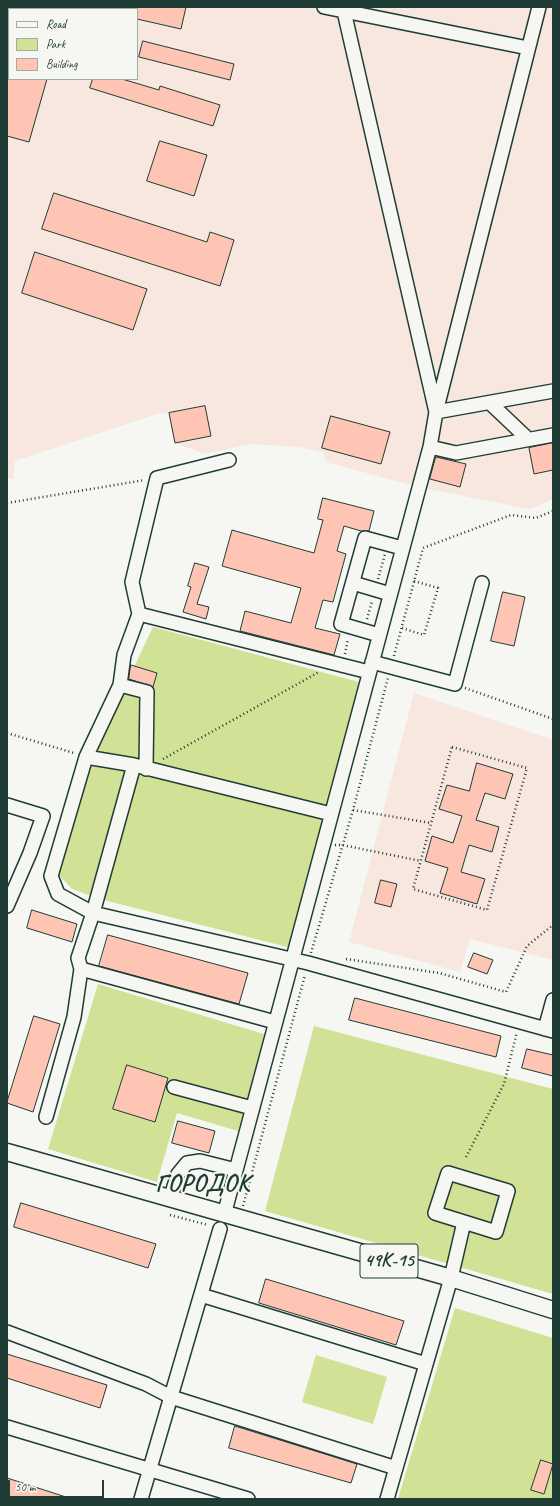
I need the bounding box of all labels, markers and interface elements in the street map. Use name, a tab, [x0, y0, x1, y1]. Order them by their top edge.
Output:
legend	[8, 8, 138, 80]
text: Road	[46, 16, 66, 32]
text: Park	[46, 36, 65, 52]
text: Building	[46, 56, 78, 72]
district label: ГОРОДОК	[152, 1171, 254, 1199]
road number: 49К-15	[360, 1244, 418, 1278]
scale bar	[10, 1472, 106, 1498]
text: 50 m	[15, 1479, 35, 1495]

